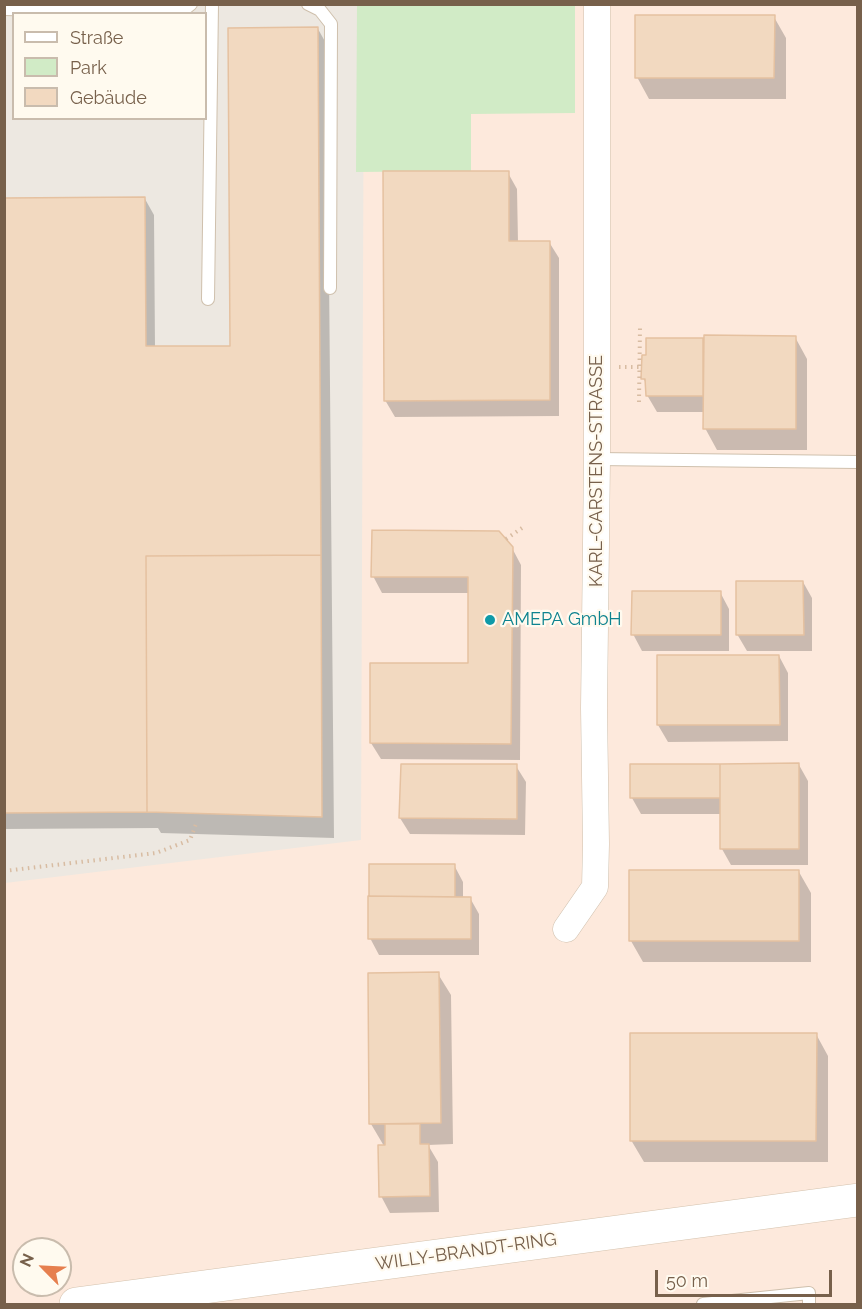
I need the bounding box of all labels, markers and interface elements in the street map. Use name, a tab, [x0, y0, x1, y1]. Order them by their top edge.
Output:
legend	[12, 12, 207, 120]
text: Straße	[70, 27, 123, 48]
text: Park	[70, 57, 107, 78]
text: Gebäude	[70, 87, 147, 108]
street label: KARL-CARSTENS-STRASSE	[586, 355, 608, 587]
place label: AMEPA GmbH	[502, 609, 622, 631]
marker: AMEPA GmbH	[483, 613, 497, 627]
street label: WILLY-BRANDT-RING	[374, 1229, 558, 1275]
north arrow	[12, 1237, 72, 1297]
text: N	[16, 1251, 38, 1270]
scale bar	[658, 1258, 835, 1296]
text: 50 m	[666, 1270, 708, 1291]

